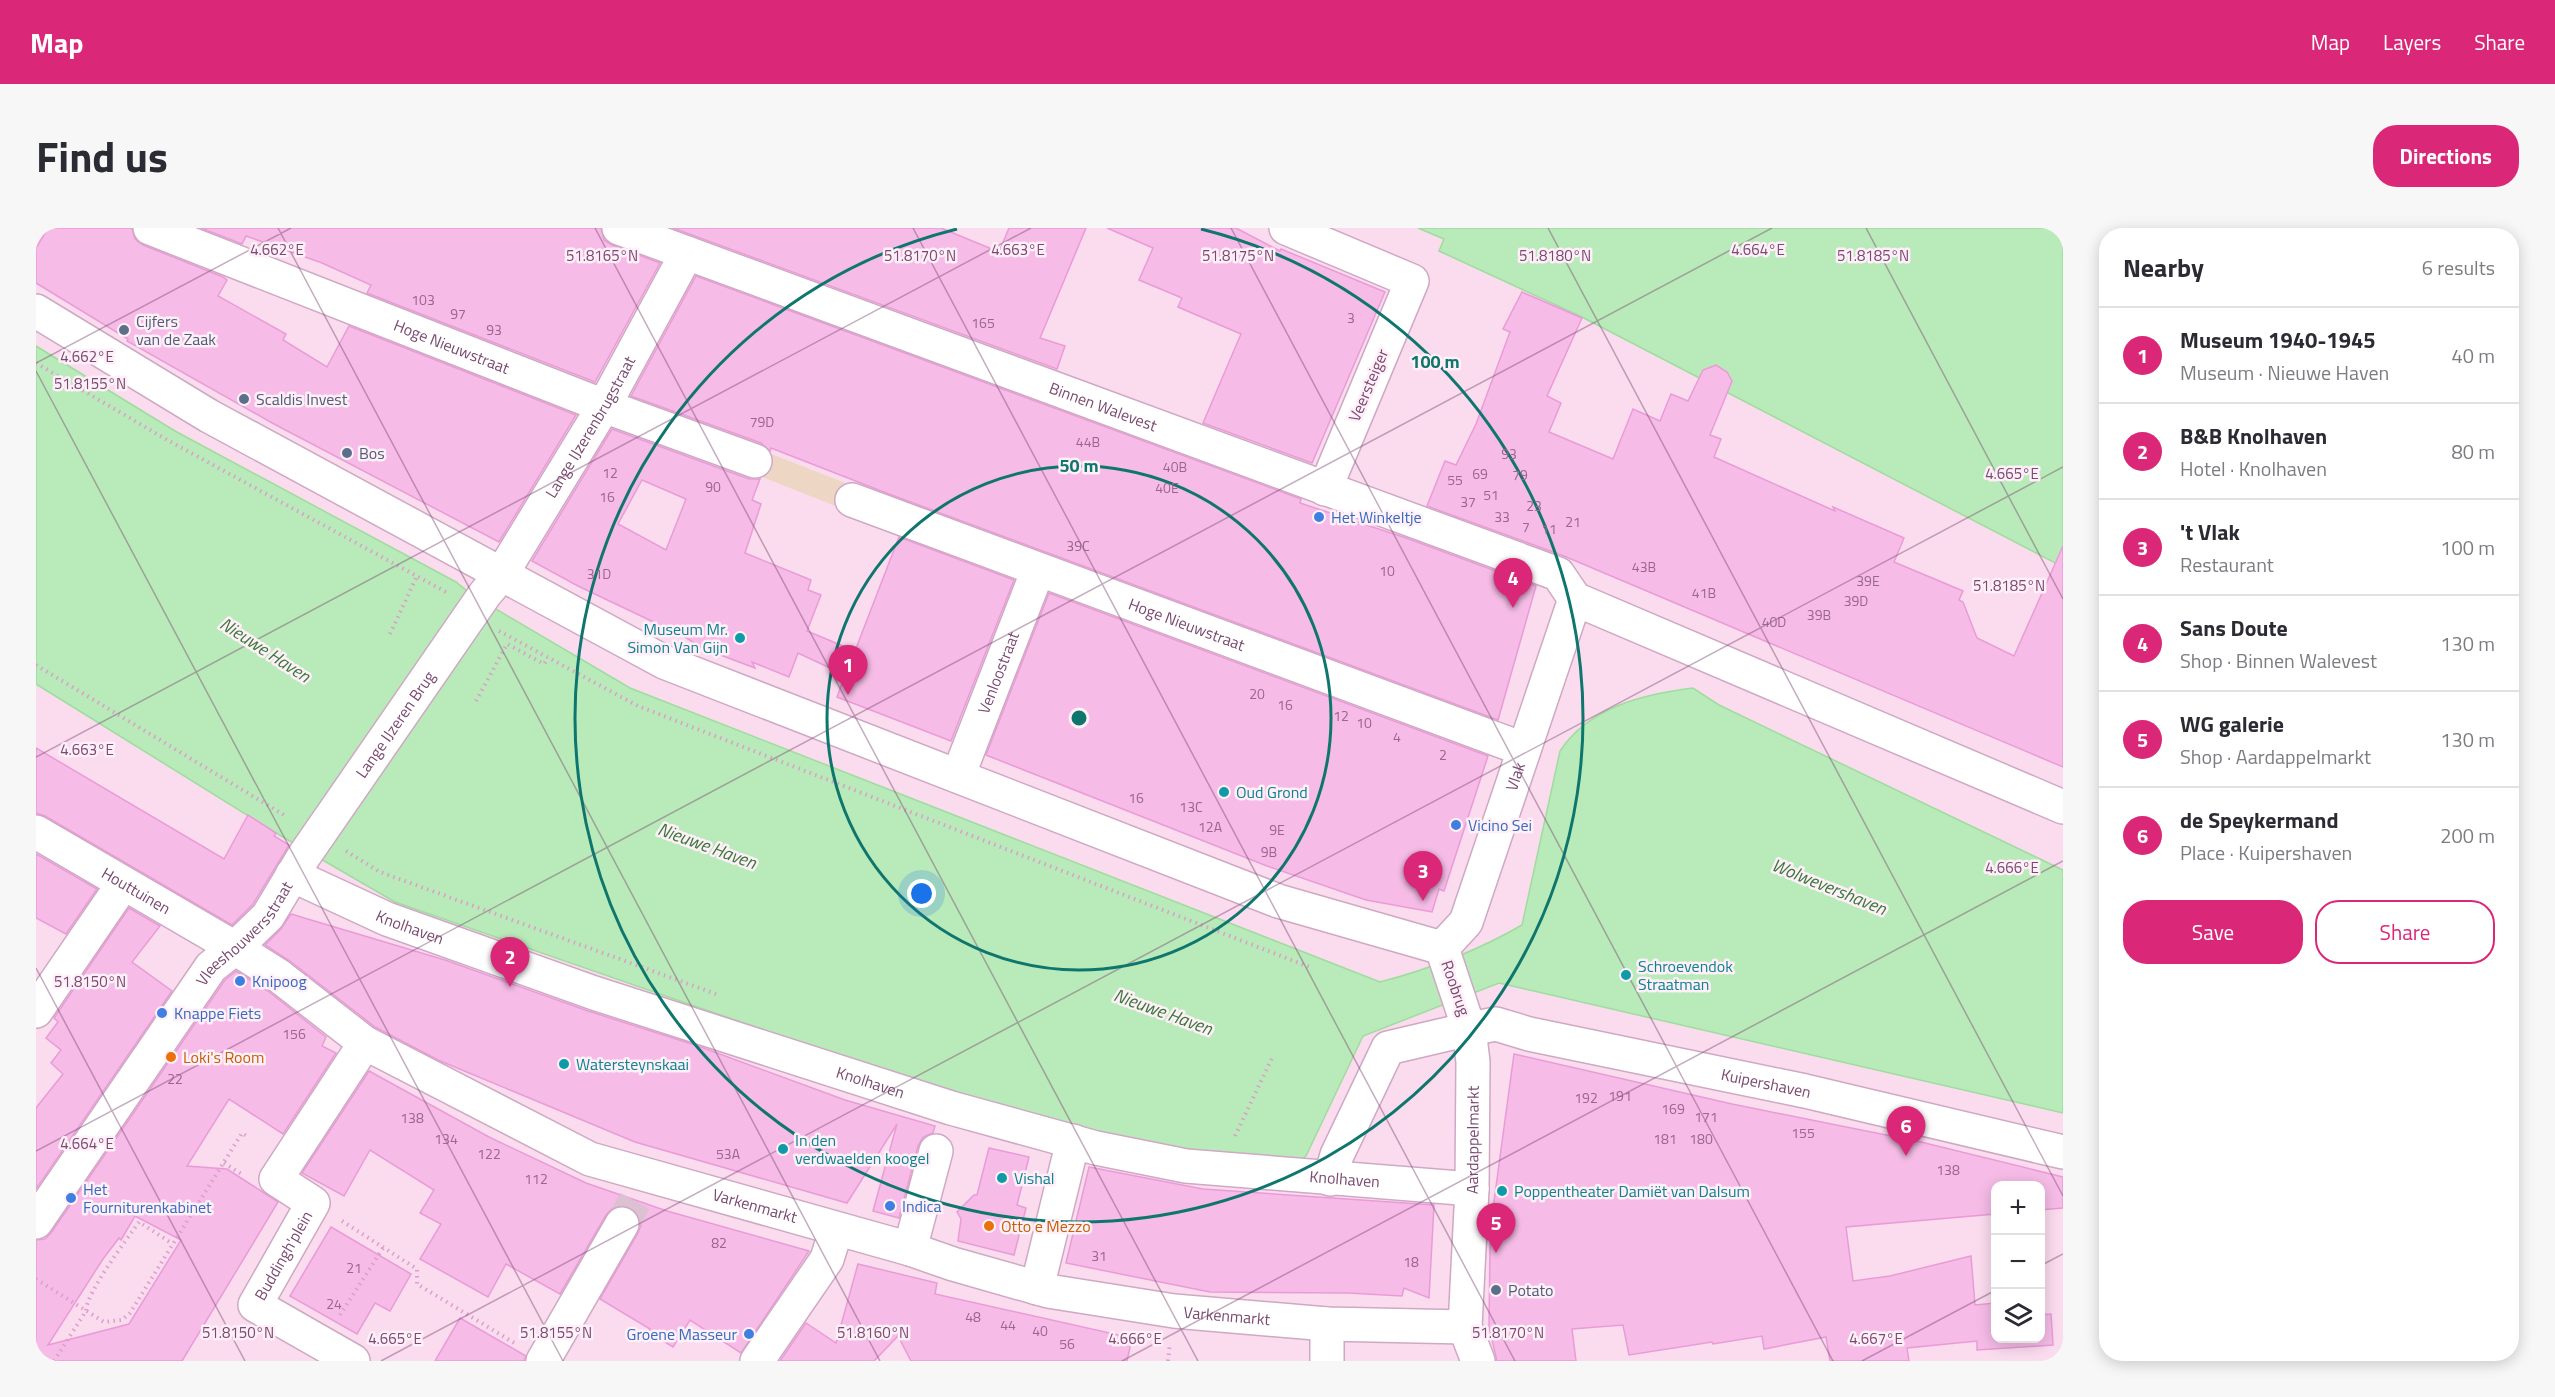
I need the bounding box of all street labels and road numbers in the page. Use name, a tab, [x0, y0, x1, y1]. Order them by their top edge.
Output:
street label: Hoge Nieuwstraat	[390, 313, 513, 380]
street label: Veersteiger	[1342, 344, 1394, 425]
street label: Lange IJzerenbrugstraat	[539, 351, 641, 502]
street label: Binnen Walevest	[1046, 376, 1161, 437]
street label: Hoge Nieuwstraat	[1125, 592, 1249, 657]
street label: Venloostraat	[971, 628, 1025, 717]
street label: Lange IJzeren Brug	[349, 666, 441, 783]
street label: Vlak	[1499, 759, 1531, 794]
street label: Houttuinen	[97, 861, 175, 920]
street label: Vleeshouwersstraat	[190, 876, 299, 990]
street label: Knolhaven	[372, 903, 447, 950]
street label: Roobrug	[1435, 957, 1477, 1019]
street label: Knolhaven	[833, 1060, 908, 1104]
street label: Kuipershaven	[1719, 1062, 1813, 1104]
street label: Aardappelmarkt	[1460, 1085, 1485, 1194]
street label: Knolhaven	[1309, 1164, 1381, 1194]
street label: Varkenmarkt	[710, 1182, 800, 1229]
street label: Buddingh'plein	[248, 1206, 318, 1305]
street label: Varkenmarkt	[1183, 1300, 1272, 1331]

